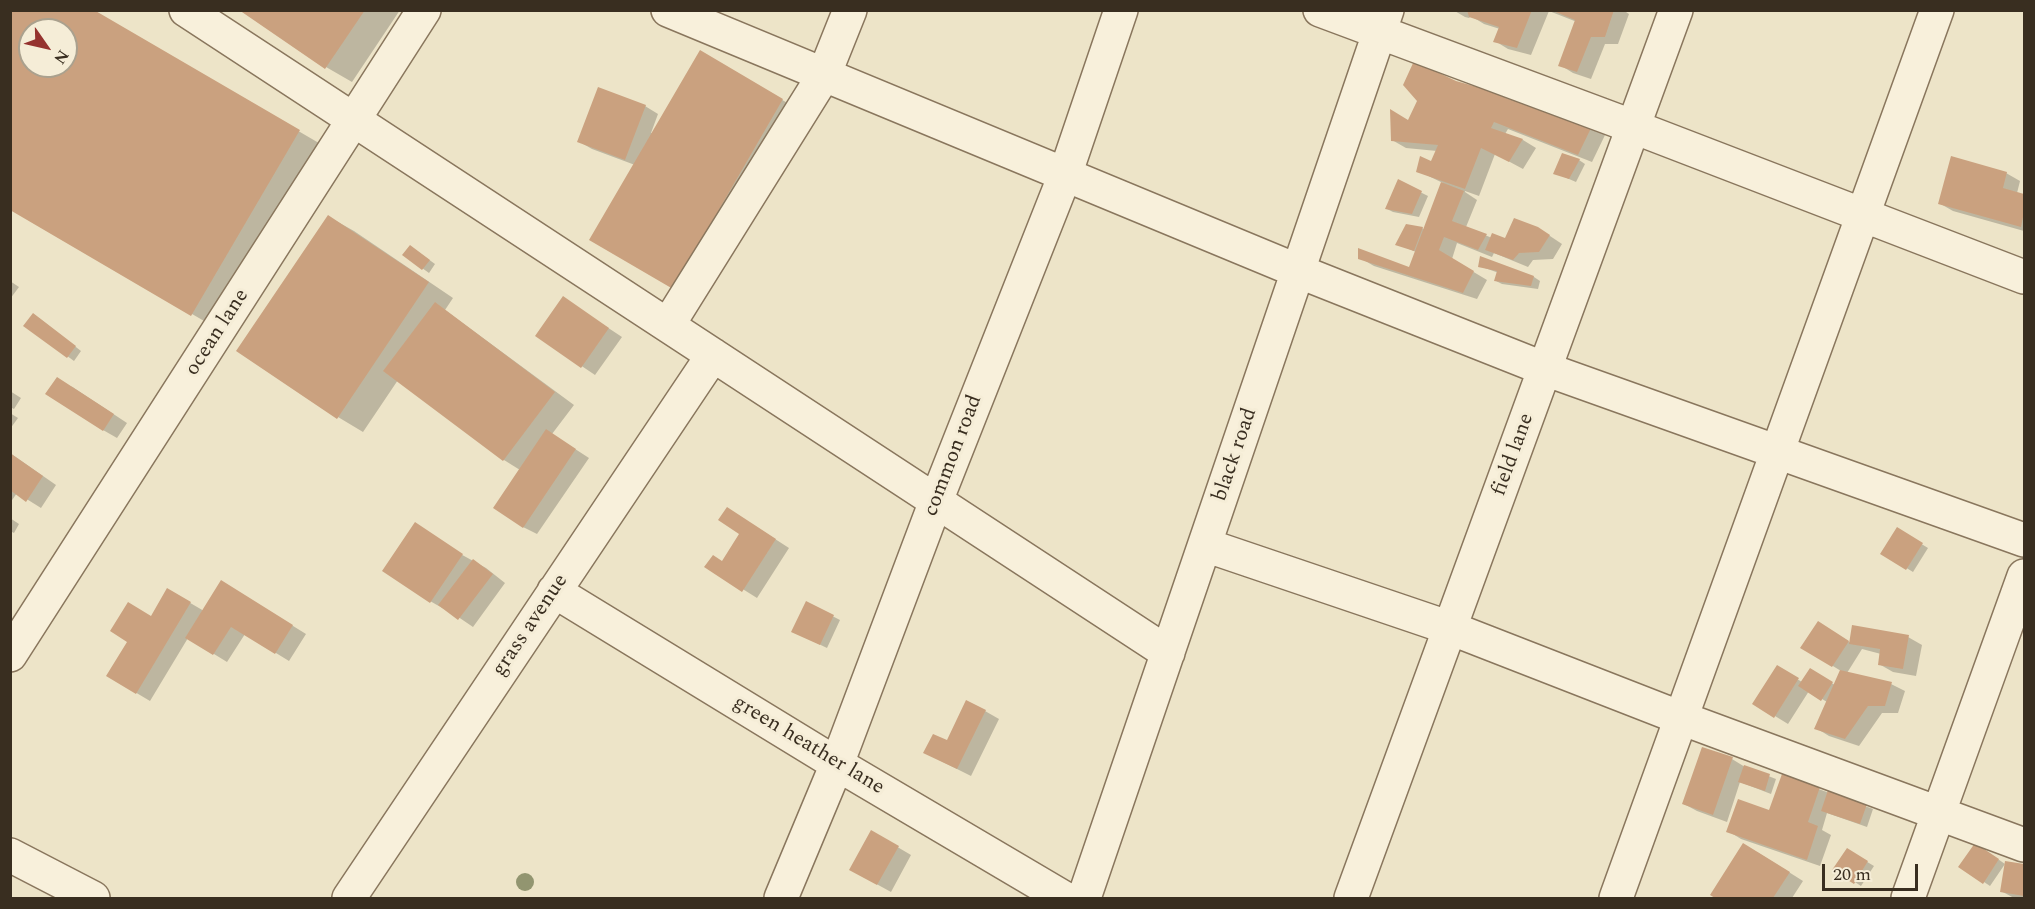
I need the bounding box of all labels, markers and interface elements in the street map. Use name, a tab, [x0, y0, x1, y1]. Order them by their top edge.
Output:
north arrow	[18, 18, 78, 78]
text: N	[48, 45, 75, 69]
street label: ocean lane	[181, 285, 255, 381]
street label: common road	[919, 392, 989, 520]
street label: black road	[1208, 405, 1264, 505]
street label: field lane	[1487, 410, 1541, 500]
street label: grass avenue	[488, 570, 574, 682]
street label: green heather lane	[728, 691, 888, 801]
scale bar	[1825, 852, 1921, 890]
text: 20 m	[1833, 861, 1871, 888]

